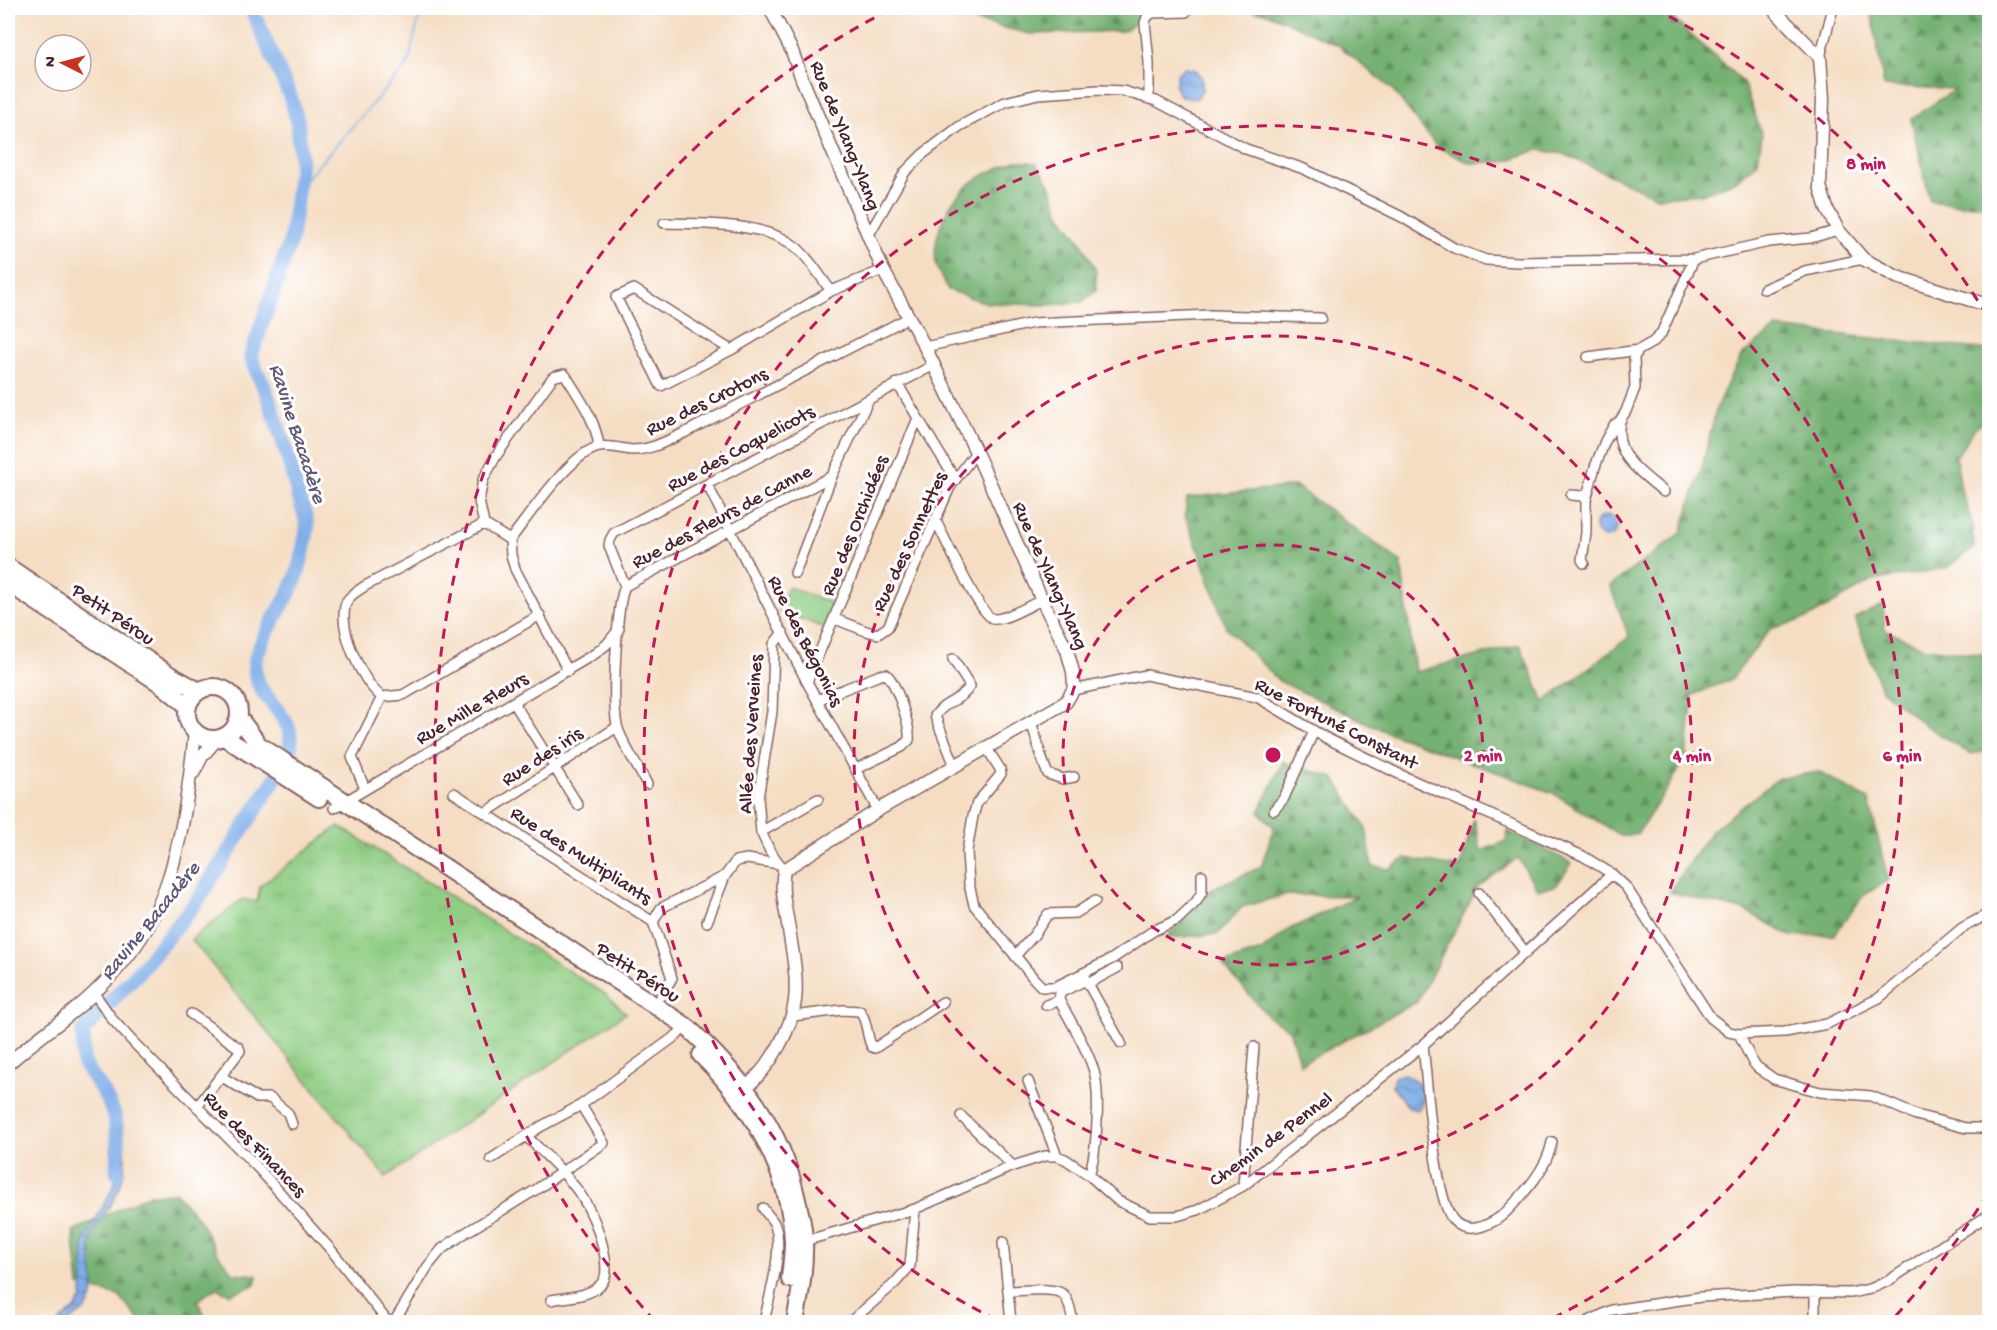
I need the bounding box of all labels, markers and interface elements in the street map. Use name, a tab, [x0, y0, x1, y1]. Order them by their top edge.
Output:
north arrow	[33, 33, 93, 93]
text: N	[42, 55, 62, 68]
street label: Rue de Ylang-Ylang	[803, 58, 884, 214]
text: 8 min	[1846, 155, 1886, 176]
water label: Ravine Bacadère	[261, 361, 330, 508]
street label: Rue des Crotons	[643, 363, 773, 443]
street label: Rue des Coquelicots	[664, 401, 820, 499]
street label: Rue des Orchidées	[818, 452, 895, 600]
street label: Rue des Fleurs de Canne	[629, 461, 817, 575]
street label: Rue des Sonnettes	[869, 468, 954, 616]
street label: Rue de Ylang-Ylang	[1006, 499, 1092, 654]
street label: Rue des Bégonias	[761, 572, 847, 711]
street label: Petit Pérou	[65, 579, 158, 652]
street label: Allée des Verveines	[735, 653, 770, 815]
street label: Rue Mille Fleurs	[413, 668, 534, 751]
street label: Rue Fortuné Constant	[1250, 674, 1422, 777]
street label: Rue des iris	[498, 723, 588, 793]
centre of rings	[1263, 745, 1283, 765]
text: 2 min	[1464, 747, 1503, 768]
text: 4 min	[1672, 747, 1711, 768]
text: 6 min	[1883, 747, 1922, 768]
street label: Rue des Multipliants	[505, 803, 656, 912]
water label: Ravine Bacadère	[96, 857, 208, 986]
street label: Petit Pérou	[590, 938, 684, 1010]
street label: Rue des Finances	[197, 1088, 310, 1204]
street label: Chemin de Pennel	[1206, 1088, 1338, 1193]

